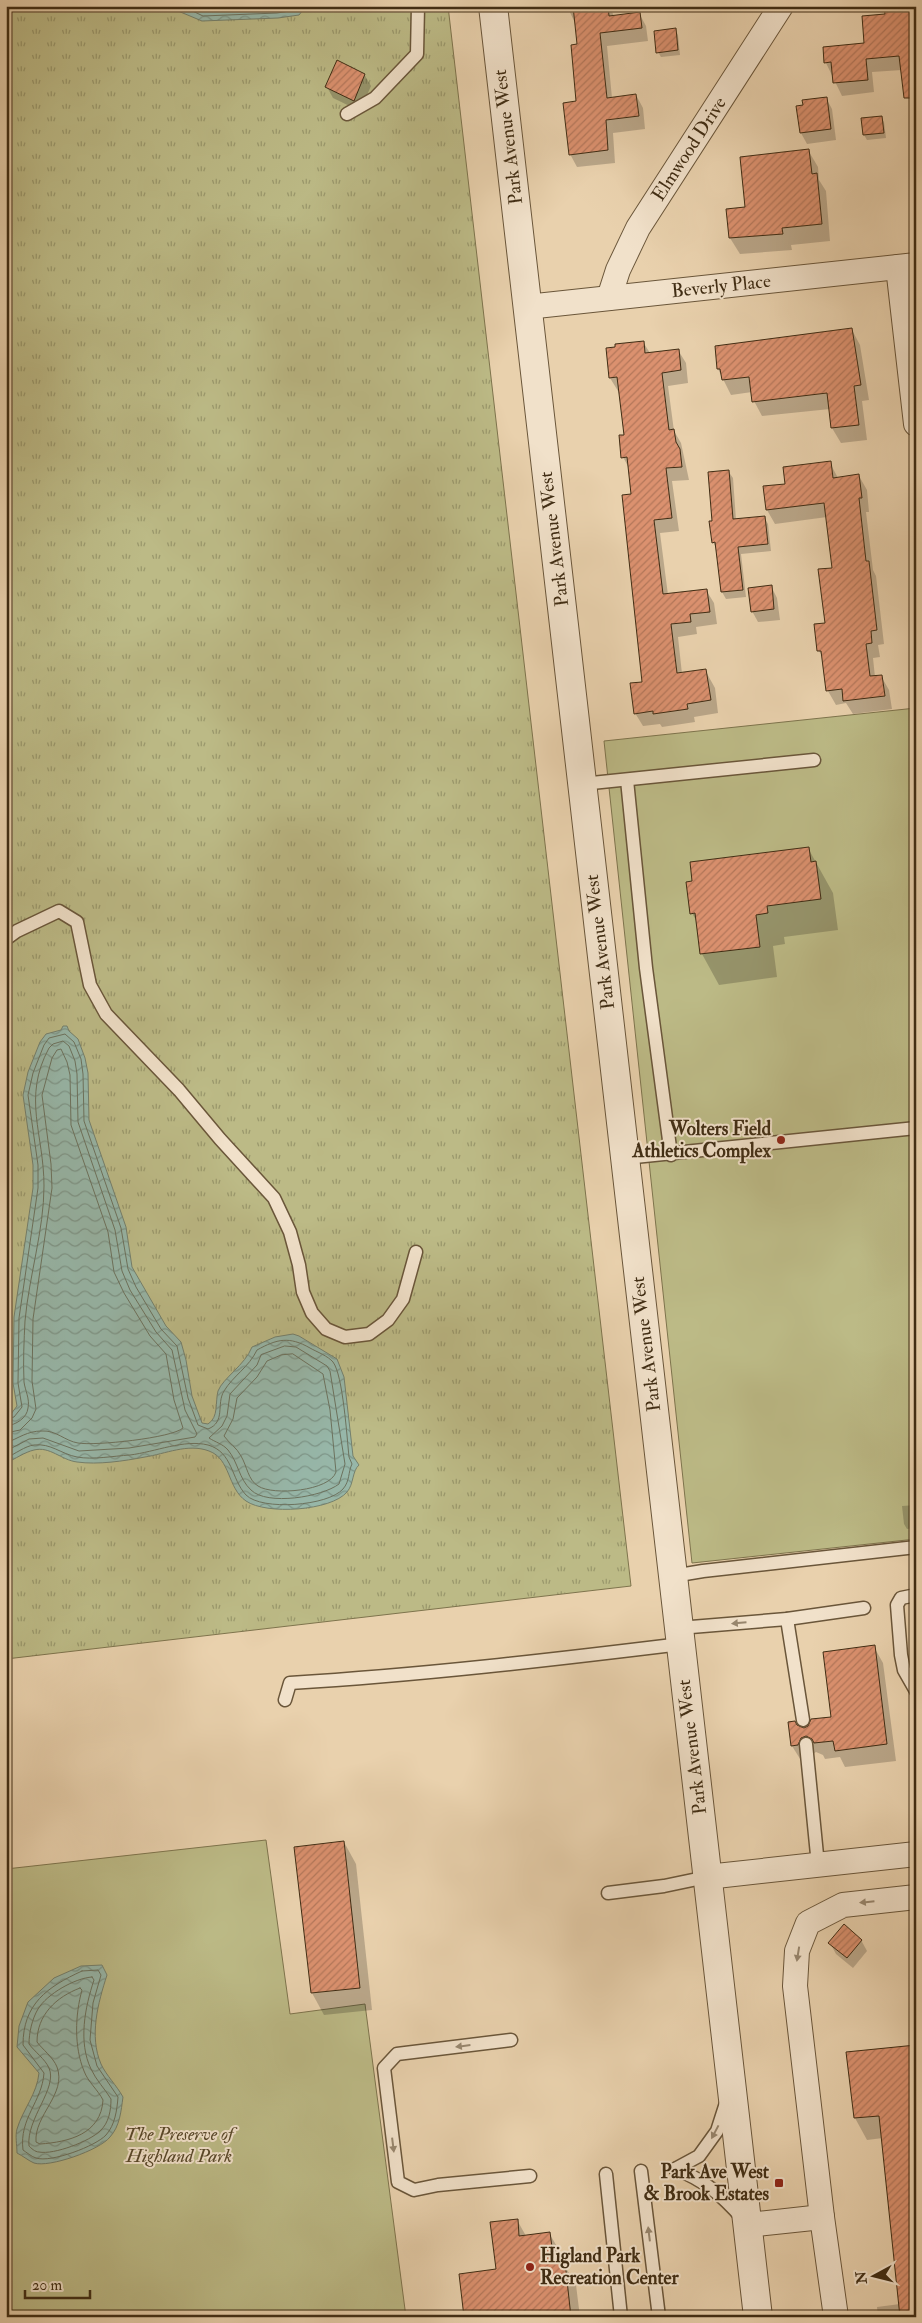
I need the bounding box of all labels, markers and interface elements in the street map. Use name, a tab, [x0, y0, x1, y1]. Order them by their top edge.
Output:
street label: Park Avenue West	[488, 68, 528, 206]
street label: Elmwood Drive	[646, 92, 732, 206]
street label: Beverly Place	[670, 269, 772, 303]
street label: Park Avenue West	[534, 470, 574, 608]
street label: Park Avenue West	[580, 873, 620, 1011]
place label: Wolters Field Athletics Complex	[631, 1117, 772, 1164]
marker: Wolters Field Athletics Complex	[775, 1134, 787, 1146]
street label: Park Avenue West	[626, 1275, 666, 1413]
one-way arrow	[730, 1619, 746, 1627]
street label: Park Avenue West	[672, 1678, 712, 1816]
one-way arrow	[859, 1898, 875, 1906]
one-way arrow	[793, 1946, 801, 1962]
one-way arrow	[454, 2042, 470, 2050]
park label: The Preserve of Highland Park	[125, 2122, 238, 2168]
one-way arrow	[711, 2124, 719, 2139]
one-way arrow	[389, 2137, 397, 2153]
place label: Park Ave West & Brook Estates	[644, 2160, 770, 2206]
marker: Park Ave West & Brook Estates	[773, 2177, 785, 2189]
one-way arrow	[645, 2225, 653, 2241]
place label: Higland Park Recreation Center	[540, 2244, 680, 2290]
north arrow	[850, 2250, 900, 2300]
marker: Higland Park Recreation Center	[524, 2261, 536, 2273]
scale bar	[25, 2268, 90, 2300]
text: N	[852, 2270, 871, 2286]
text: 20 m	[32, 2276, 62, 2295]

